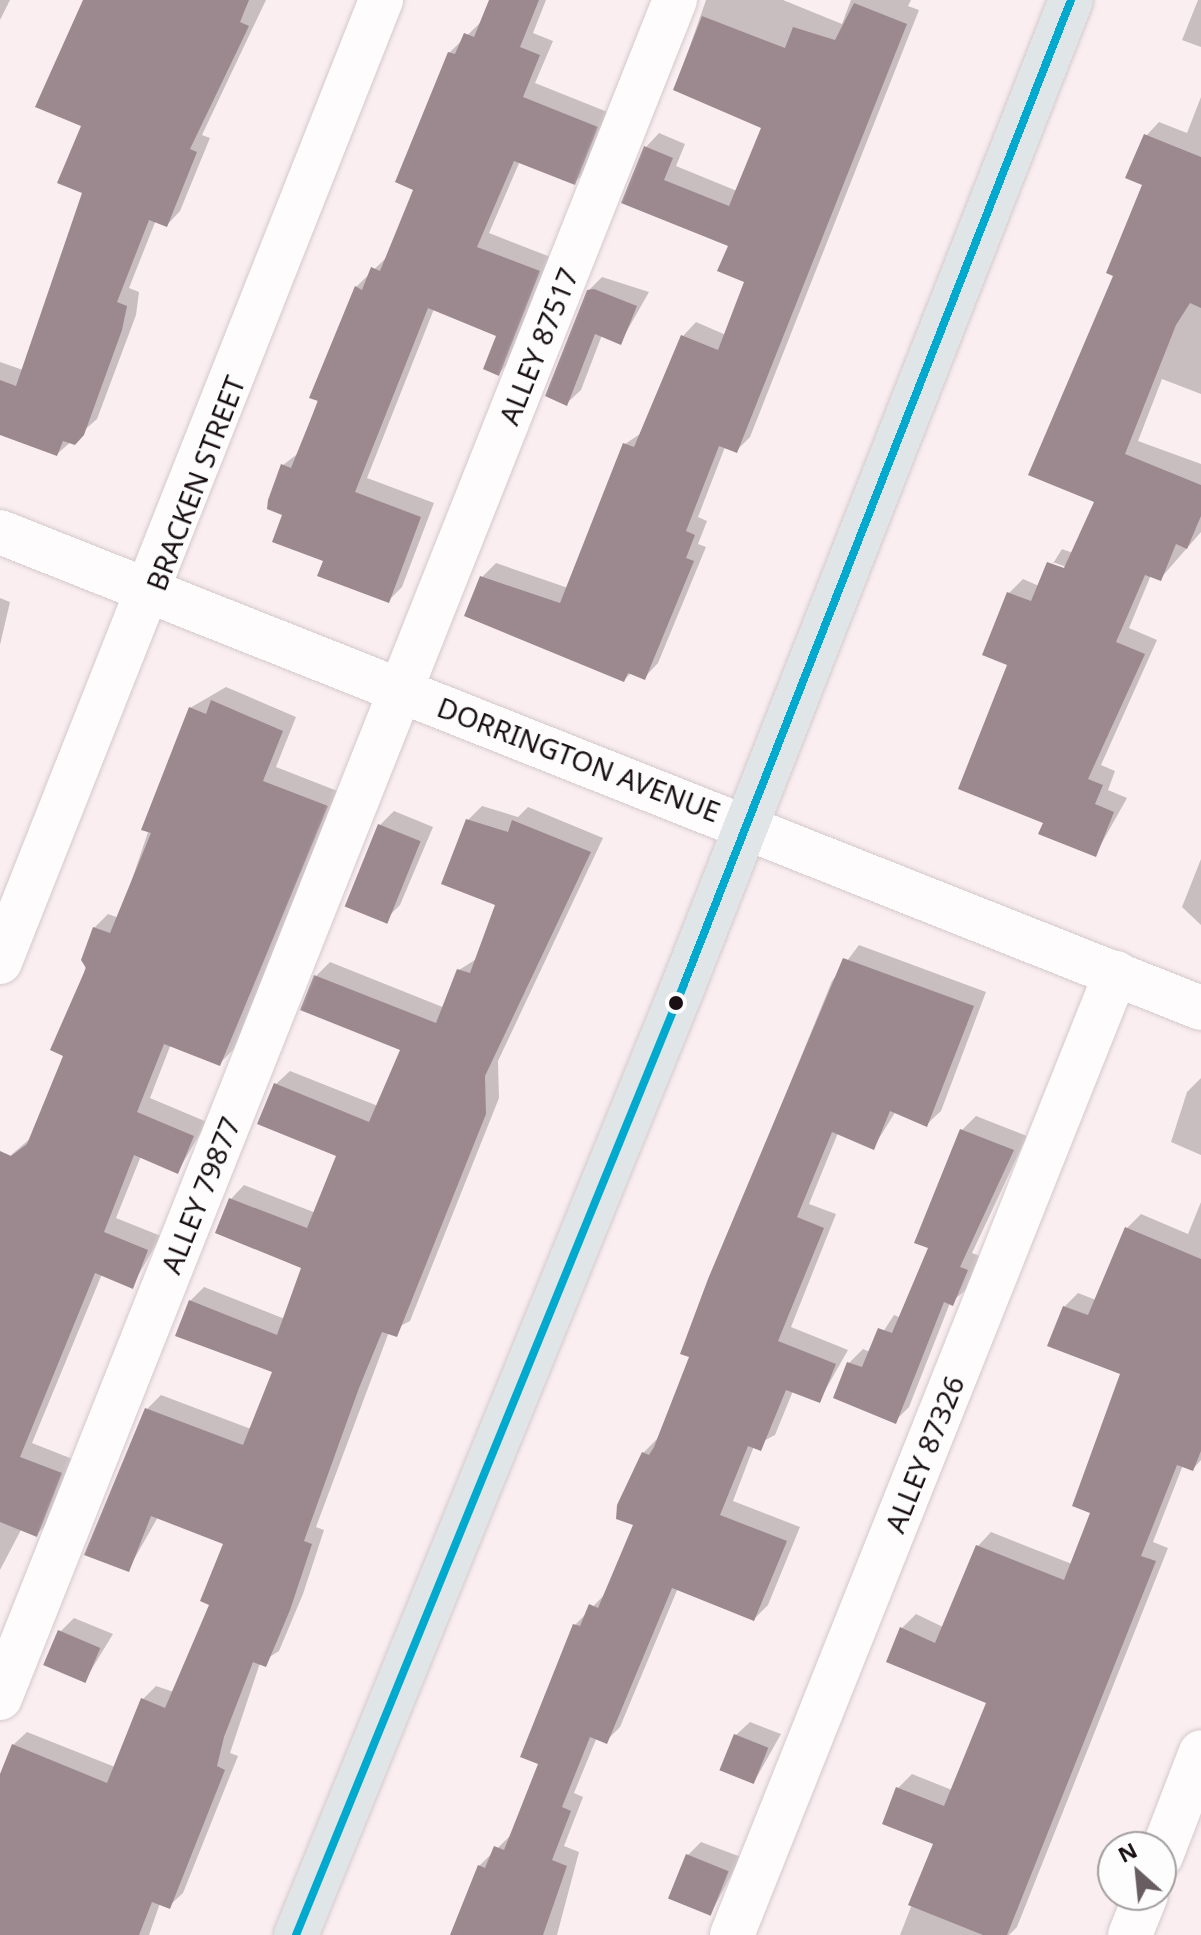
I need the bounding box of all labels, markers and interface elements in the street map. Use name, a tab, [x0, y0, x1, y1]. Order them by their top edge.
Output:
street label: ALLEY 87517	[491, 263, 585, 429]
street label: BRACKEN STREET	[139, 371, 251, 595]
street label: DORRINGTON AVENUE	[433, 690, 725, 828]
unlabelled marker	[668, 995, 684, 1011]
street label: ALLEY 79877	[153, 1112, 247, 1278]
street label: ALLEY 87326	[877, 1371, 971, 1537]
north arrow	[1097, 1831, 1177, 1911]
text: N	[1112, 1834, 1142, 1869]

